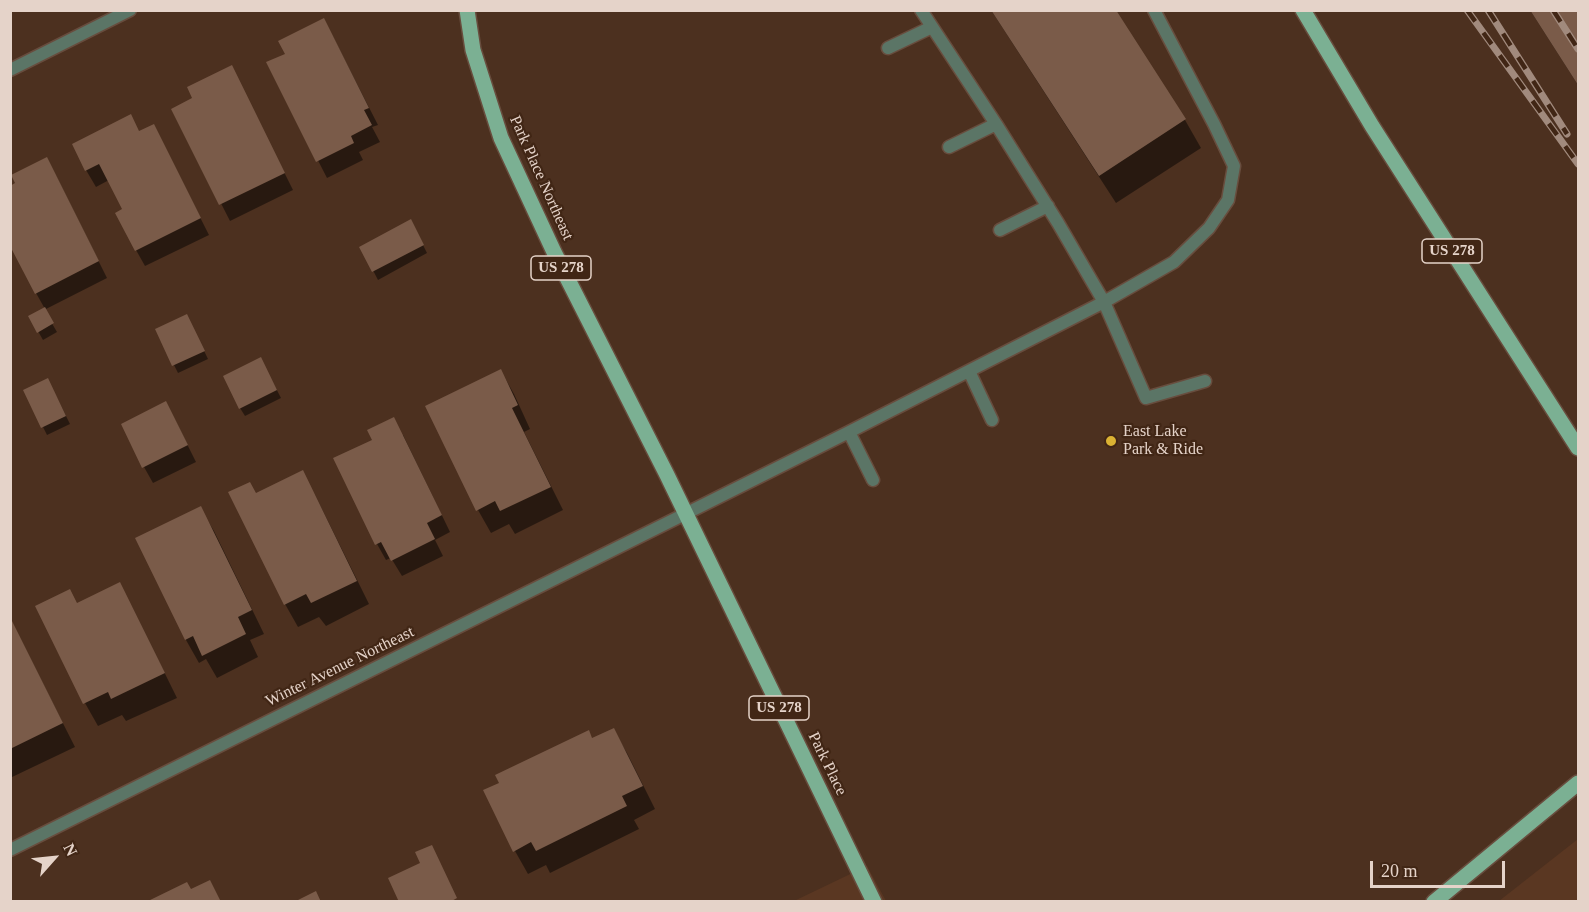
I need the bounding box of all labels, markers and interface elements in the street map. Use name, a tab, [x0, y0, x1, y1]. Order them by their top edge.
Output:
street label: Park Place Northeast	[505, 113, 577, 243]
road number: US 278	[1422, 239, 1482, 263]
road number: US 278	[531, 256, 591, 280]
place label: East Lake Park & Ride	[1123, 422, 1203, 460]
marker: East Lake Park & Ride	[1104, 434, 1118, 448]
street label: Winter Avenue Northeast	[263, 623, 417, 711]
road number: US 278	[749, 696, 809, 720]
street label: Park Place	[803, 729, 851, 799]
north arrow	[24, 828, 84, 888]
text: N	[60, 841, 81, 859]
scale bar	[1373, 849, 1508, 887]
text: 20 m	[1381, 861, 1418, 881]

